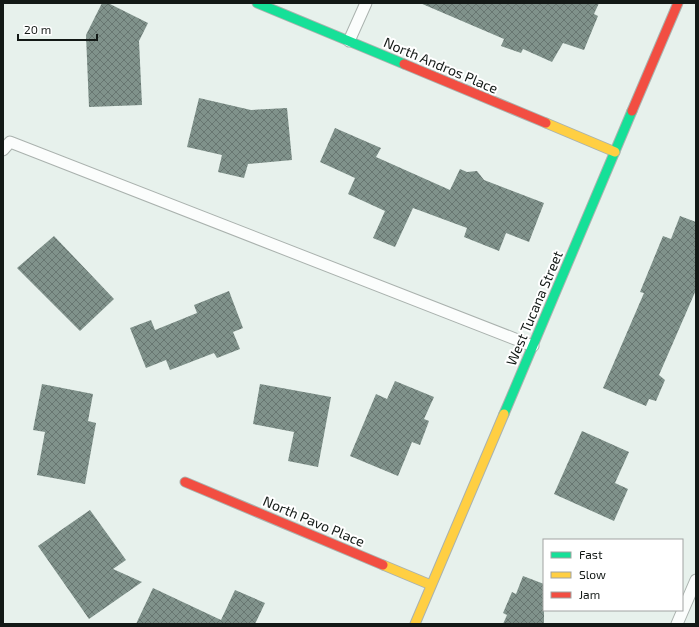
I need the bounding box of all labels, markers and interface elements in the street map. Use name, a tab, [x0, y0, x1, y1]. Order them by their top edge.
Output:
scale bar	[18, 16, 97, 42]
text: 20 m	[24, 22, 51, 36]
street label: North Andros Place	[381, 33, 501, 97]
street label: West Tucana Street	[502, 248, 566, 368]
street label: North Pavo Place	[261, 492, 367, 550]
legend	[543, 539, 683, 611]
text: Fast	[579, 547, 603, 561]
text: Slow	[579, 567, 606, 581]
text: Jam	[579, 587, 600, 601]

